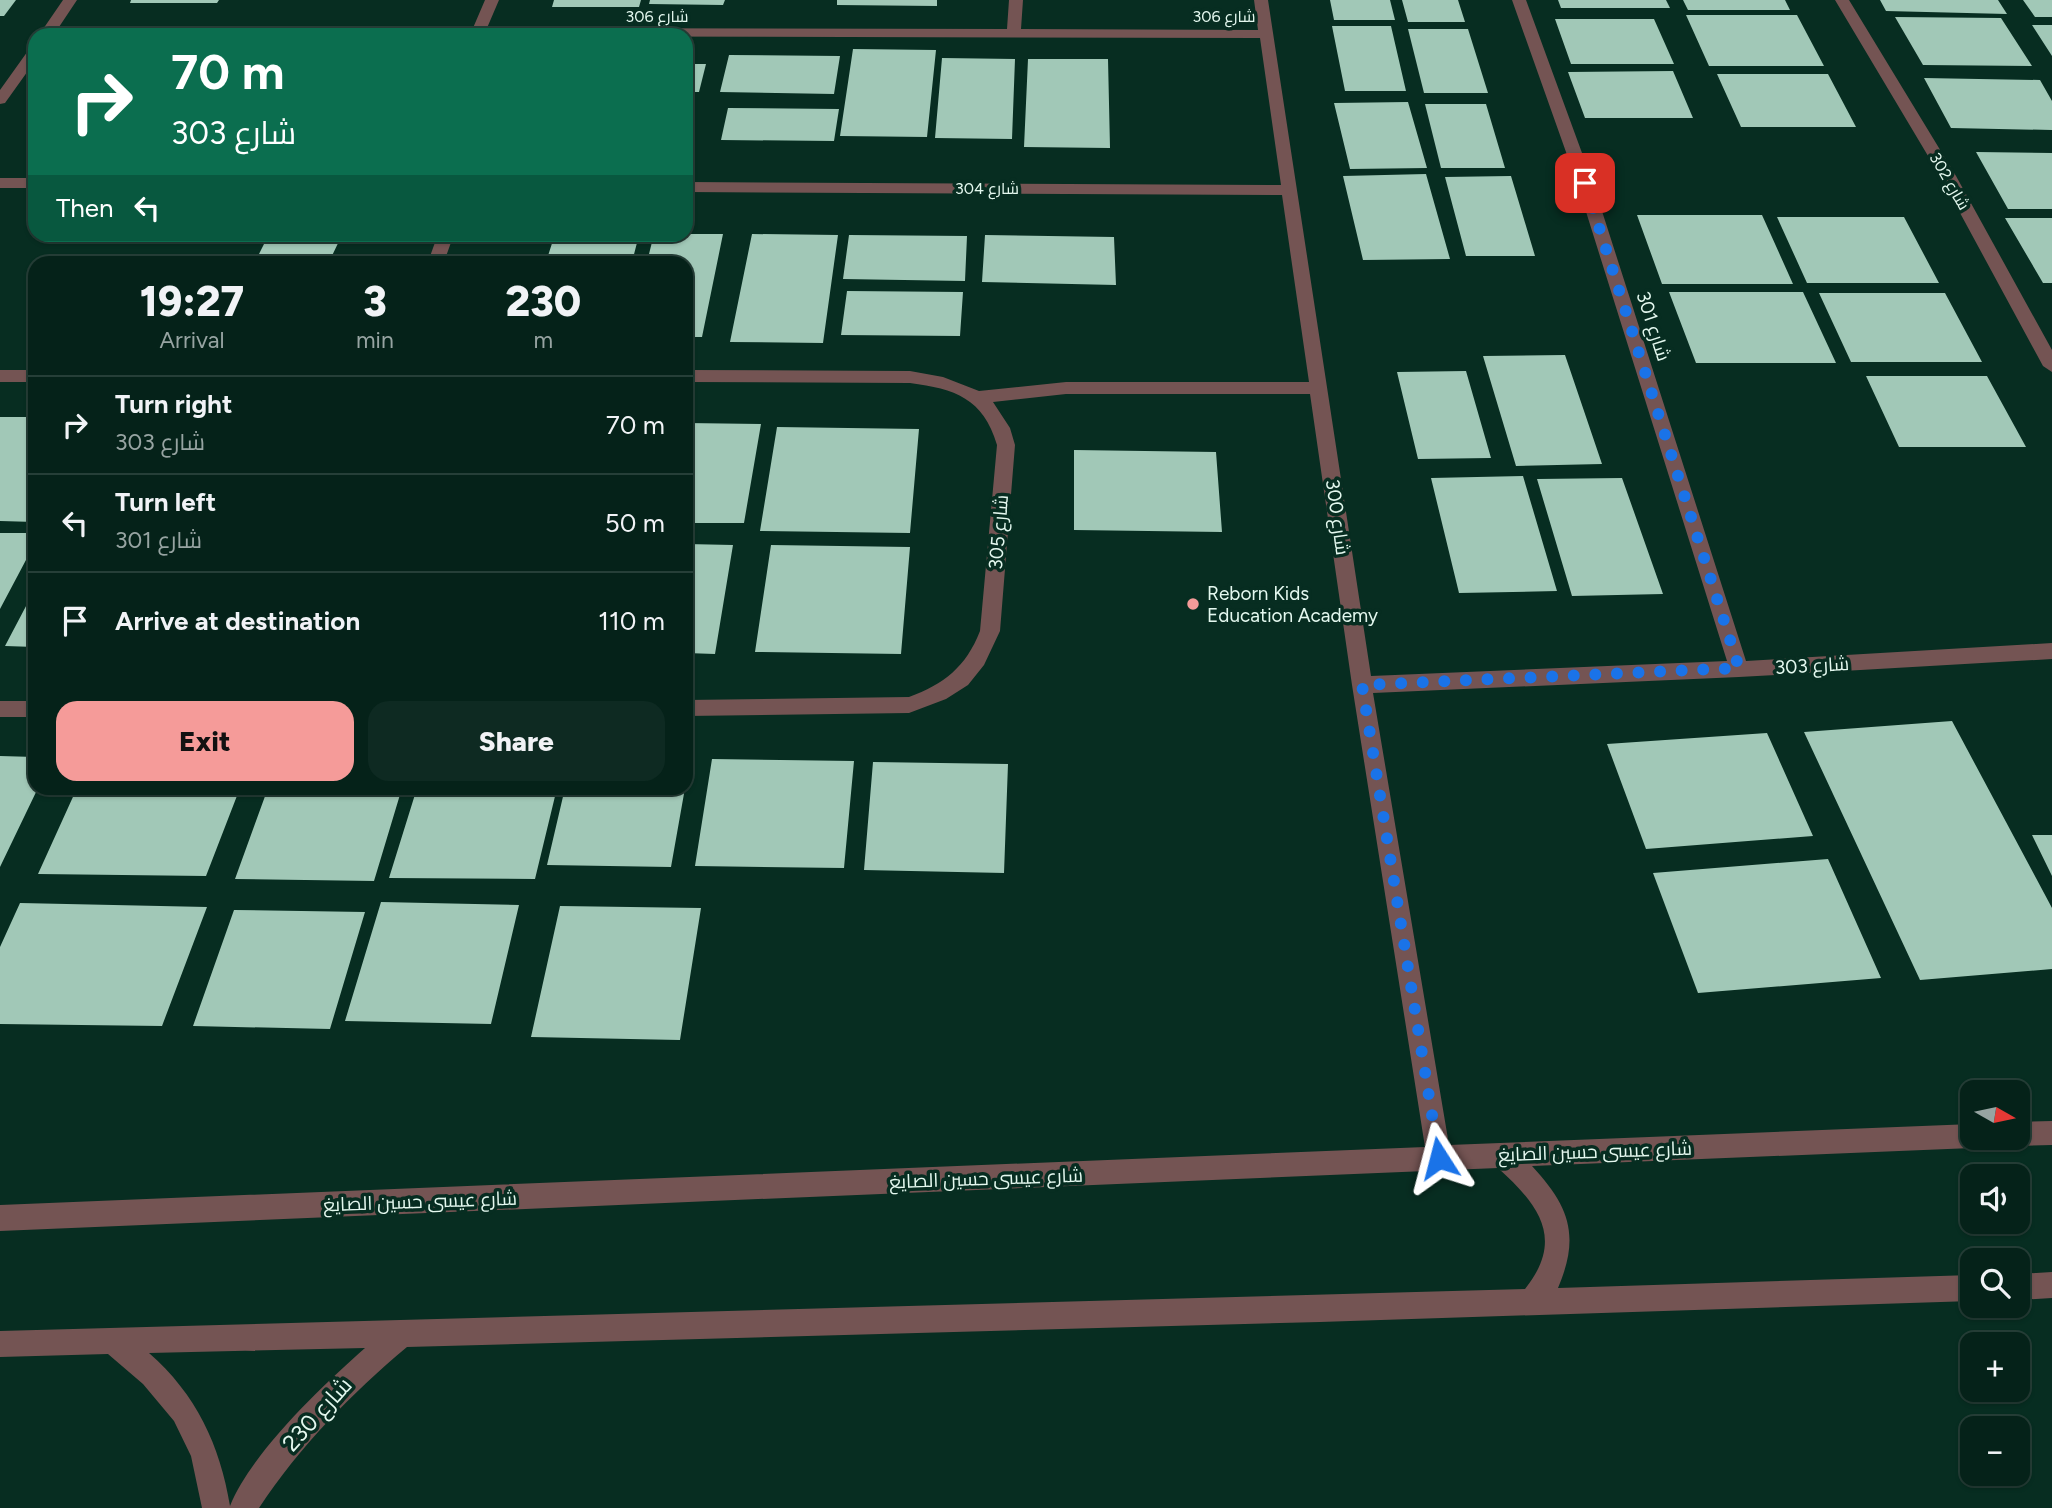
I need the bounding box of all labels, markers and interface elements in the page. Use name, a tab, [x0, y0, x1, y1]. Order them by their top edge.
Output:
street label: شارع 306	[626, 7, 688, 28]
street label: شارع 306	[1193, 7, 1255, 28]
text: 70 m	[171, 42, 284, 101]
icon: right	[56, 56, 147, 147]
text: شارع 303	[171, 114, 296, 152]
street label: شارع 302	[1924, 149, 1974, 214]
pin	[1555, 153, 1615, 213]
icon: arrive	[1566, 164, 1604, 202]
street label: شارع 304	[955, 179, 1019, 200]
icon: left	[128, 189, 166, 227]
text: Then	[56, 192, 114, 224]
text: 19:27	[140, 276, 244, 327]
text: 3	[363, 276, 387, 327]
text: 230	[506, 276, 581, 327]
street label: شارع 301	[1630, 288, 1676, 365]
text: Arrival	[160, 326, 224, 354]
text: min	[356, 326, 394, 354]
text: m	[534, 326, 553, 354]
text: Turn right	[115, 388, 232, 420]
icon: right	[56, 406, 94, 444]
text: 70 m	[606, 409, 665, 441]
text: شارع 303	[115, 428, 205, 456]
street label: شارع 300	[1319, 478, 1354, 557]
text: Turn left	[115, 486, 216, 518]
street label: شارع 305	[984, 494, 1015, 571]
icon: left	[56, 504, 94, 542]
text: 50 m	[605, 507, 665, 539]
text: شارع 301	[115, 526, 202, 554]
place label: Reborn Kids Education Academy	[1207, 582, 1378, 627]
marker: Reborn Kids Education Academy	[1185, 596, 1201, 612]
icon: arrive	[56, 602, 94, 640]
text: Arrive at destination	[115, 605, 360, 637]
text: 110 m	[598, 605, 665, 637]
street label: شارع 303	[1774, 652, 1850, 681]
button: Exit	[56, 701, 354, 781]
button: Share	[368, 701, 665, 781]
north arrow	[1960, 1080, 2030, 1150]
map controls	[1960, 1080, 2030, 1486]
position arrow	[1402, 1121, 1476, 1195]
street label: شارع عيسى حسين الصايغ	[1498, 1137, 1692, 1168]
street label: شارع عيسى حسين الصايغ	[889, 1164, 1083, 1195]
button: sound	[1960, 1164, 2030, 1234]
street label: شارع عيسى حسين الصايغ	[323, 1187, 517, 1218]
button: search	[1960, 1248, 2030, 1318]
button: +	[1960, 1332, 2030, 1402]
street label: شارع 230	[276, 1371, 359, 1458]
button: −	[1960, 1416, 2030, 1486]

